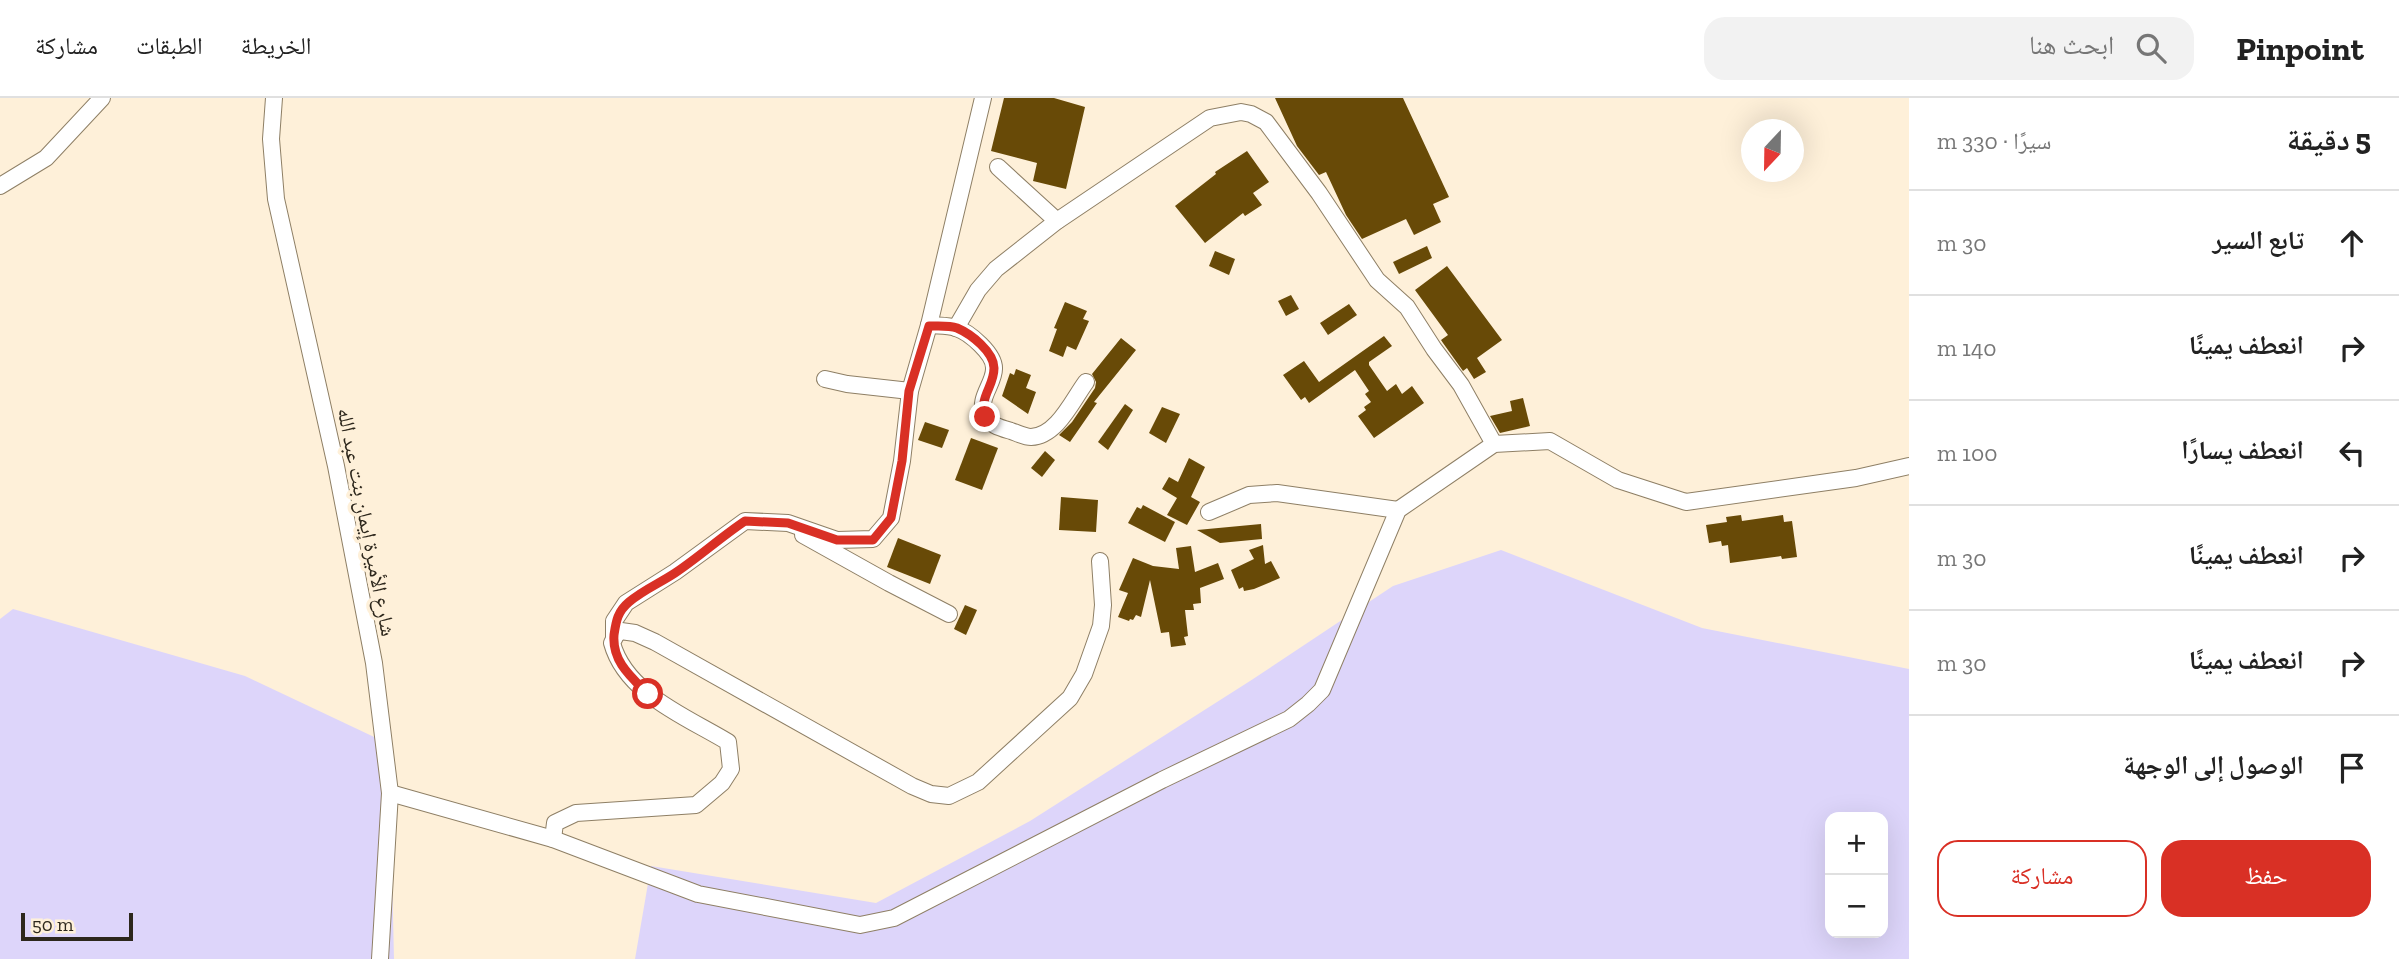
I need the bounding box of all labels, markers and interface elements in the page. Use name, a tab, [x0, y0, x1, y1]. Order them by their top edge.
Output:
search box	[1704, 17, 2194, 80]
text: ابحث هنا	[2029, 29, 2114, 61]
icon: search	[2132, 29, 2170, 67]
text: Pinpoint	[2236, 29, 2364, 68]
text: مشاركة	[35, 31, 98, 60]
text: الطبقات	[136, 31, 203, 60]
text: الخريطة	[241, 31, 311, 60]
north arrow	[1741, 119, 1804, 182]
text: 5 دقيقة	[2287, 122, 2371, 158]
text: سيرًا · 330 m	[1937, 127, 2052, 155]
text: تابع السير	[2212, 224, 2304, 256]
icon: ahead	[2333, 224, 2371, 262]
text: 30 m	[1937, 229, 1987, 257]
text: انعطف يمينًا	[2189, 329, 2304, 361]
icon: right	[2333, 329, 2371, 367]
text: 140 m	[1937, 334, 1997, 362]
route end	[969, 401, 1000, 432]
street label: شارع الأميرة إيمان بنت عبد الله	[331, 406, 401, 639]
text: انعطف يسارًا	[2181, 434, 2304, 466]
icon: left	[2333, 434, 2371, 472]
text: 100 m	[1937, 439, 1997, 467]
text: انعطف يمينًا	[2189, 539, 2304, 571]
icon: right	[2333, 539, 2371, 577]
text: 30 m	[1937, 544, 1987, 572]
text: انعطف يمينًا	[2189, 644, 2304, 676]
icon: right	[2333, 644, 2371, 682]
text: 30 m	[1937, 649, 1987, 677]
route start	[632, 678, 663, 709]
text: الوصول إلى الوجهة	[2123, 749, 2304, 781]
icon: arrive	[2333, 749, 2371, 787]
map controls	[1825, 812, 1888, 938]
button: +	[1825, 812, 1888, 875]
button: مشاركة	[1937, 840, 2147, 917]
button: حفظ	[2161, 840, 2371, 917]
button: −	[1825, 875, 1888, 938]
scale bar	[21, 910, 133, 942]
text: 50 m	[32, 913, 73, 936]

